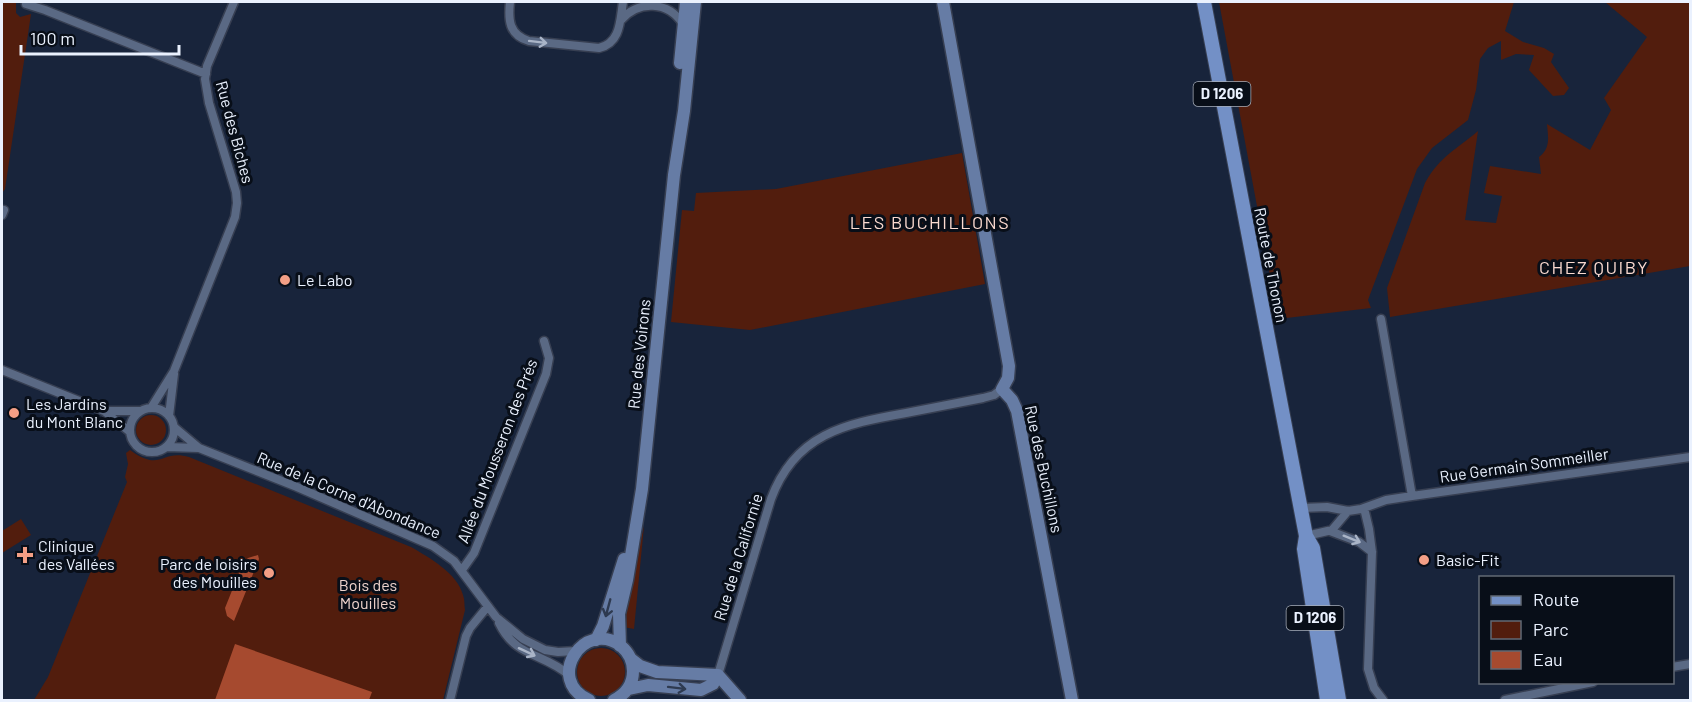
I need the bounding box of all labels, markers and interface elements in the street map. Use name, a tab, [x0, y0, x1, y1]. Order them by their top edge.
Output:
scale bar	[21, 18, 178, 56]
text: 100 m	[30, 27, 75, 49]
one-way arrow	[527, 36, 547, 47]
street label: Rue des Biches	[213, 79, 258, 185]
road number: D 1206	[1194, 82, 1250, 106]
street label: Route de Thonon	[1251, 206, 1292, 324]
district label: LES BUCHILLONS	[850, 211, 1010, 233]
district label: CHEZ QUIBY	[1539, 256, 1649, 278]
place label: Le Labo	[297, 270, 352, 289]
marker: Le Labo	[278, 273, 292, 287]
street label: Rue des Voirons	[623, 298, 654, 410]
street label: Allée du Mousseron des Prés	[453, 356, 540, 546]
place label: Les Jardins du Mont Blanc	[26, 394, 123, 431]
street label: Rue des Buchillons	[1022, 403, 1067, 534]
marker: Les Jardins du Mont Blanc	[7, 406, 21, 420]
street label: Rue Germain Sommeiller	[1438, 443, 1610, 486]
street label: Rue de la Corne d'Abondance	[254, 447, 444, 542]
street label: Rue de la Californie	[709, 491, 766, 623]
one-way arrow	[1343, 535, 1361, 546]
place label: Clinique des Vallées	[38, 536, 115, 573]
marker: Clinique des Vallées	[16, 546, 34, 564]
place label: Basic-Fit	[1436, 550, 1499, 569]
marker: Basic-Fit	[1417, 553, 1431, 567]
place label: Parc de loisirs des Mouilles	[160, 554, 257, 591]
marker: Parc de loisirs des Mouilles	[262, 566, 276, 580]
park label: Bois des Mouilles	[339, 575, 397, 612]
legend	[1479, 576, 1674, 684]
text: Route	[1533, 588, 1579, 610]
one-way arrow	[602, 598, 613, 617]
road number: D 1206	[1286, 606, 1344, 630]
text: Parc	[1533, 618, 1569, 640]
one-way arrow	[518, 646, 536, 658]
text: Eau	[1533, 648, 1563, 670]
one-way arrow	[666, 683, 686, 694]

